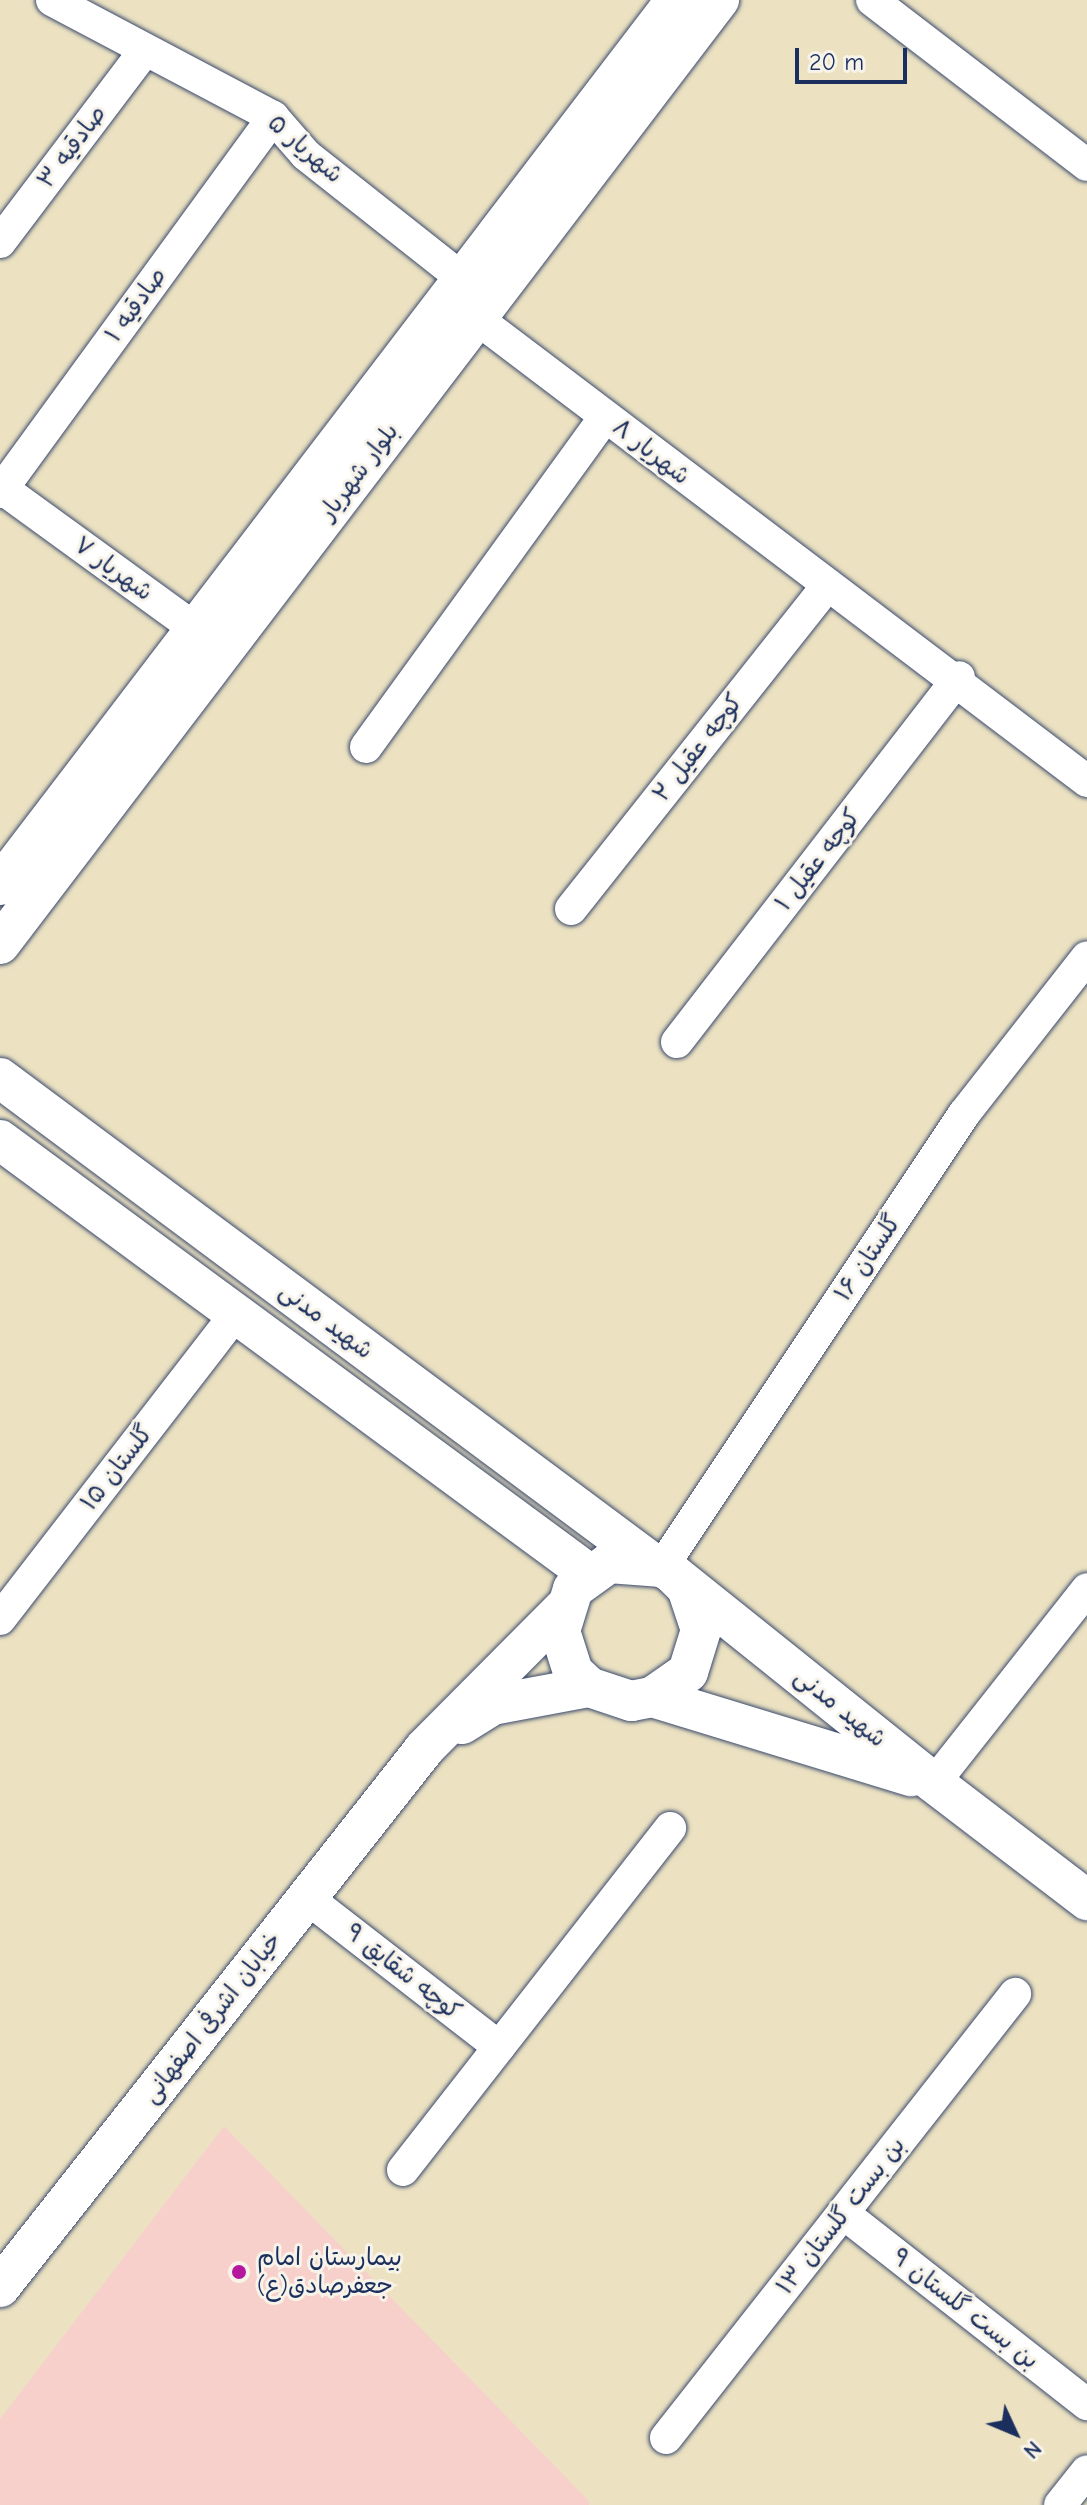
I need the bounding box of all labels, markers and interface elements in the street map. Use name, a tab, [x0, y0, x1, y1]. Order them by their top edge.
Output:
scale bar	[799, 32, 911, 82]
text: 20 m	[809, 48, 864, 76]
street label: صادقیه ۳	[32, 100, 112, 194]
street label: شهریار ۵	[262, 109, 348, 189]
street label: صادقیه ۱	[99, 262, 173, 348]
street label: شهریار ۸	[607, 413, 695, 491]
street label: بلوار شهریار	[313, 418, 405, 526]
street label: شهریار ۷	[68, 531, 158, 607]
street label: کوچه عقیل ۲	[647, 688, 749, 808]
street label: کوچه عقیل ۱	[769, 803, 867, 917]
street label: گلستان ۱۶	[829, 1209, 907, 1307]
street label: شهید مدنی	[274, 1277, 378, 1365]
street label: گلستان ۱۵	[75, 1420, 159, 1516]
street label: شهید مدنی	[788, 1662, 892, 1754]
street label: کوچه شقایق ۹	[339, 1918, 467, 2026]
street label: خیابان اشرفی اصفهانی	[136, 1927, 288, 2109]
street label: بن بست گلستان ۱۳	[771, 2132, 911, 2300]
street label: بن بست گلستان ۹	[886, 2243, 1044, 2375]
place label: بیمارستان امام جعفرصادق(ع)	[257, 2244, 402, 2300]
marker: بیمارستان امام جعفرصادق(ع)	[228, 2261, 250, 2283]
north arrow	[975, 2393, 1055, 2473]
text: N	[1018, 2435, 1047, 2464]

